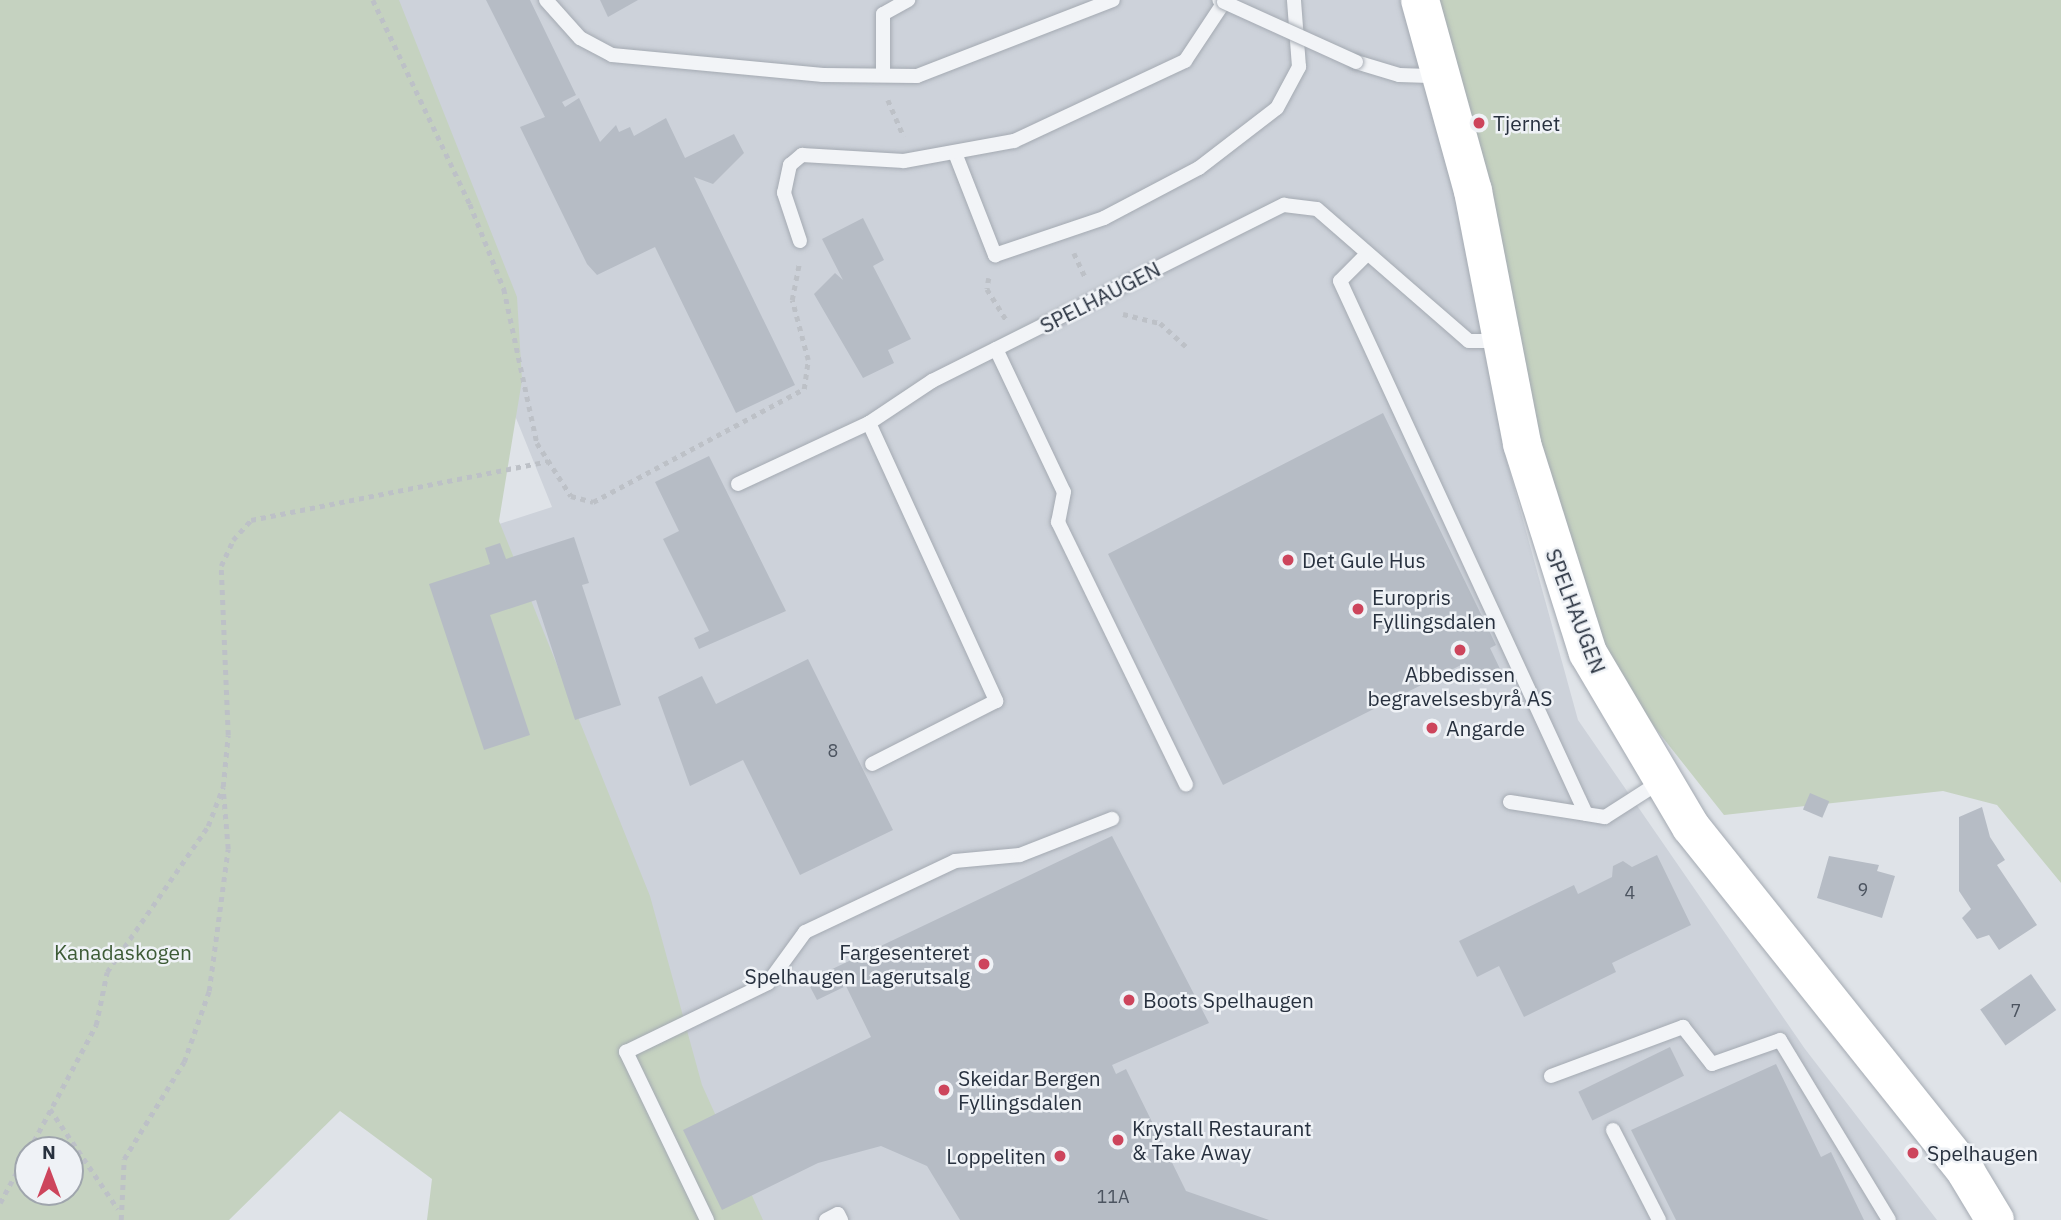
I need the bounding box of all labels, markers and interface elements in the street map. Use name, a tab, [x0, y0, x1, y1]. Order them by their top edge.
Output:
place label: Tjernet	[1493, 110, 1560, 136]
marker: Tjernet	[1471, 115, 1487, 131]
street label: SPELHAUGEN	[1036, 256, 1164, 338]
street label: SPELHAUGEN	[1541, 545, 1611, 677]
place label: Det Gule Hus	[1302, 547, 1426, 573]
marker: Det Gule Hus	[1280, 552, 1296, 568]
place label: Europris Fyllingsdalen	[1372, 584, 1496, 634]
marker: Europris Fyllingsdalen	[1350, 601, 1366, 617]
marker: Abbedissen begravelsesbyrå AS	[1452, 642, 1468, 658]
place label: Abbedissen begravelsesbyrå AS	[1368, 661, 1552, 711]
place label: Angarde	[1446, 715, 1525, 741]
marker: Angarde	[1424, 720, 1440, 736]
house number: 8	[828, 740, 838, 762]
house number: 9	[1858, 879, 1868, 901]
house number: 4	[1625, 882, 1635, 904]
park label: Kanadaskogen	[54, 939, 192, 965]
place label: Fargesenteret Spelhaugen Lagerutsalg	[744, 939, 970, 989]
marker: Fargesenteret Spelhaugen Lagerutsalg	[976, 956, 992, 972]
place label: Boots Spelhaugen	[1143, 987, 1314, 1013]
marker: Boots Spelhaugen	[1121, 992, 1137, 1008]
house number: 7	[2011, 1000, 2021, 1022]
place label: Skeidar Bergen Fyllingsdalen	[958, 1065, 1101, 1115]
marker: Skeidar Bergen Fyllingsdalen	[936, 1082, 952, 1098]
place label: Krystall Restaurant & Take Away	[1132, 1115, 1312, 1165]
marker: Krystall Restaurant & Take Away	[1110, 1132, 1126, 1148]
north arrow	[14, 1136, 84, 1206]
text: N	[42, 1140, 56, 1164]
place label: Spelhaugen	[1927, 1140, 2038, 1166]
place label: Loppeliten	[946, 1143, 1046, 1169]
marker: Spelhaugen	[1905, 1145, 1921, 1161]
marker: Loppeliten	[1052, 1148, 1068, 1164]
house number: 11A	[1096, 1186, 1130, 1208]

